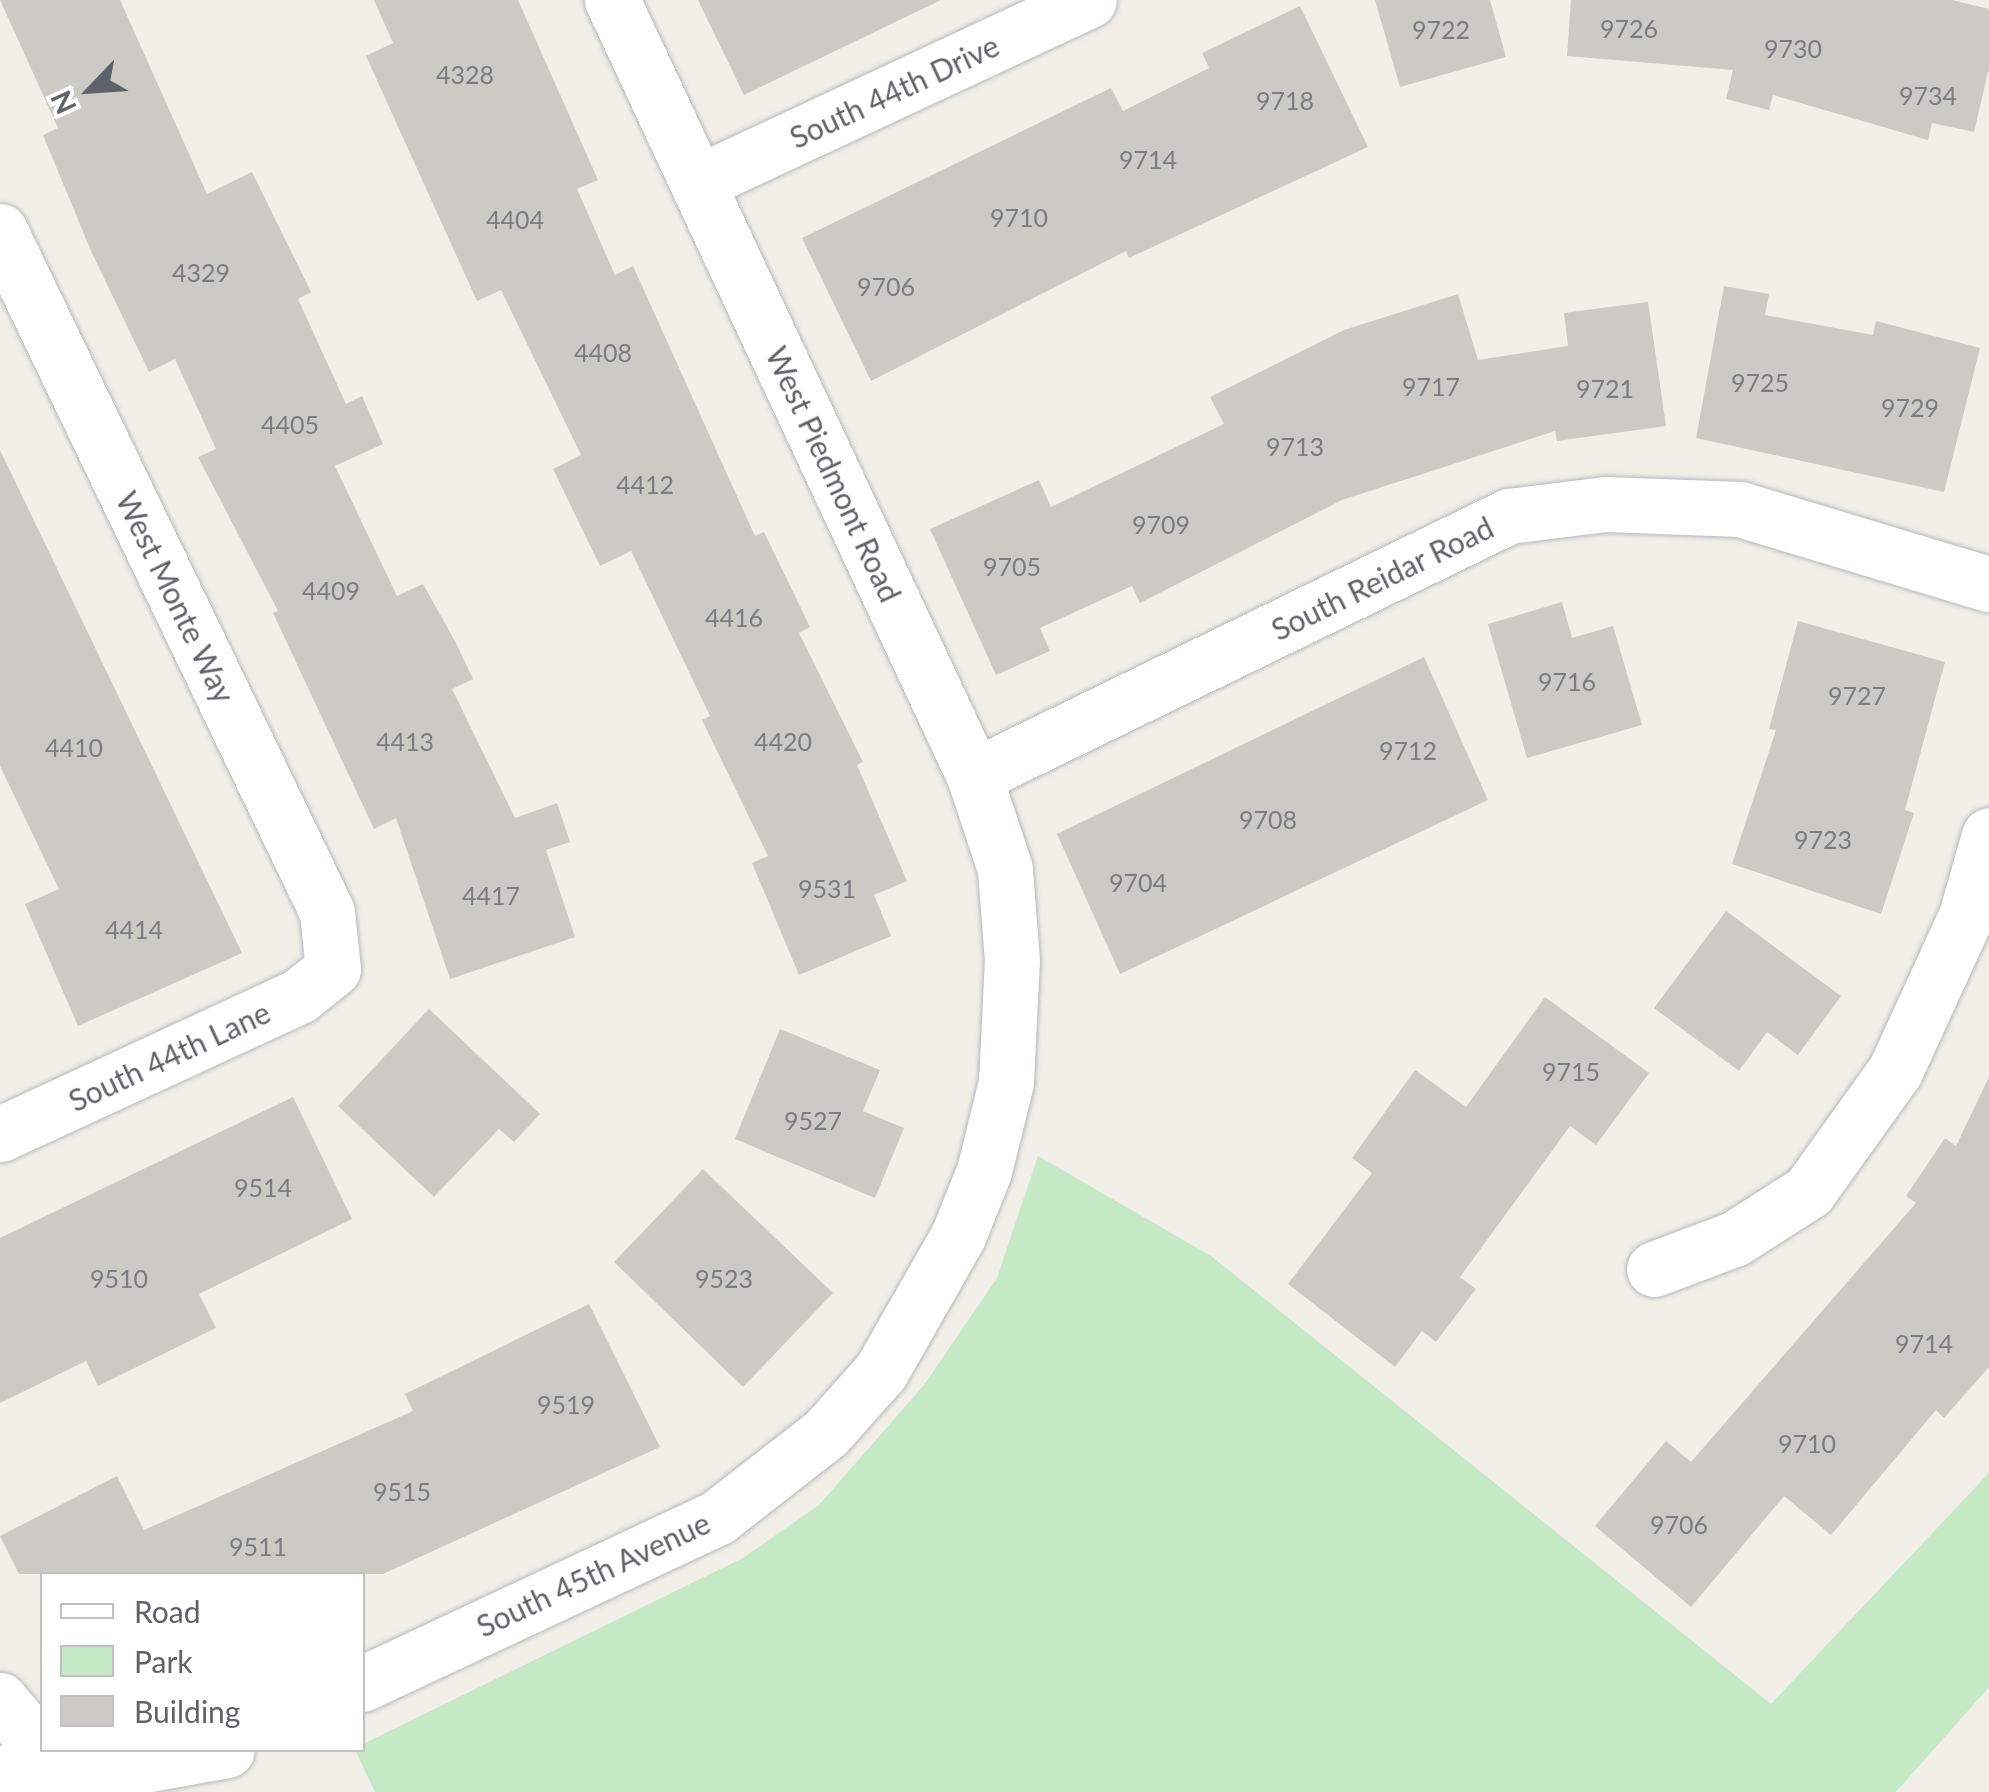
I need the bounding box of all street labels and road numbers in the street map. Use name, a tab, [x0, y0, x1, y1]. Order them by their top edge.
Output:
street label: South 44th Drive	[784, 27, 1004, 155]
street label: West Piedmont Road	[759, 341, 909, 607]
street label: West Monte Way	[109, 485, 243, 709]
street label: South Reidar Road	[1265, 509, 1499, 647]
street label: South 44th Lane	[63, 994, 275, 1118]
street label: South 45th Avenue	[470, 1504, 716, 1644]

